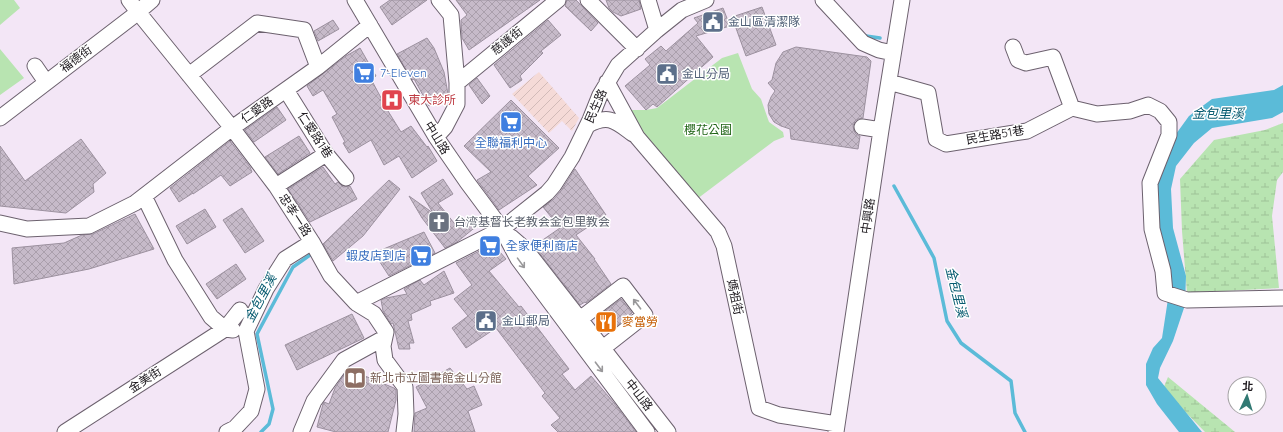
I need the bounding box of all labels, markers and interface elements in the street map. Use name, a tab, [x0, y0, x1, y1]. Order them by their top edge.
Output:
public building icon: 金山區清潔隊	[700, 9, 726, 35]
place label: 金山區清潔隊	[728, 14, 800, 29]
street label: 慈護街	[488, 23, 525, 58]
street label: 福德街	[57, 42, 95, 75]
supermarket icon: 7-Eleven	[351, 60, 377, 86]
public building icon: 金山分局	[654, 61, 680, 87]
place label: 7-Eleven	[380, 65, 427, 80]
place label: 金山分局	[682, 66, 730, 81]
street label: 民生路	[581, 86, 610, 125]
hospital icon: 東大診所	[379, 87, 405, 113]
place label: 東大診所	[408, 92, 456, 107]
street label: 仁愛路	[238, 93, 276, 126]
water label: 金包里溪	[1192, 105, 1246, 121]
street label: 仁愛路1巷	[295, 109, 336, 161]
supermarket icon: 全聯福利中心	[498, 109, 524, 135]
street label: 中山路	[422, 118, 453, 157]
park label: 櫻花公園	[684, 122, 732, 137]
street label: 民生路51巷	[965, 122, 1025, 147]
place label: 全聯福利中心	[475, 135, 547, 150]
street label: 忠孝一路	[276, 191, 315, 239]
street label: 中興路	[858, 197, 877, 235]
church icon: 台湾基督长老教会金包里教会	[426, 209, 452, 235]
place label: 台湾基督长老教会金包里教会	[454, 214, 610, 229]
supermarket icon: 全家便利商店	[477, 233, 503, 259]
place label: 全家便利商店	[506, 238, 578, 253]
supermarket icon: 蝦皮店到店	[408, 243, 434, 269]
place label: 蝦皮店到店	[346, 248, 406, 263]
one-way arrow	[517, 257, 526, 268]
water label: 金包里溪	[943, 265, 972, 321]
water label: 金包里溪	[241, 270, 280, 325]
street label: 媽祖街	[724, 278, 747, 316]
one-way arrow	[633, 299, 641, 310]
public building icon: 金山郵局	[473, 308, 499, 334]
restaurant icon: 麥當勞	[593, 309, 619, 335]
place label: 金山郵局	[502, 313, 550, 328]
place label: 麥當勞	[622, 314, 658, 329]
one-way arrow	[595, 361, 603, 372]
street label: 金美街	[126, 363, 164, 396]
library icon: 新北市立圖書館金山分館	[342, 365, 368, 391]
place label: 新北市立圖書館金山分館	[370, 370, 502, 385]
street label: 中山路	[622, 376, 656, 413]
north arrow	[1227, 376, 1267, 416]
text: 北	[1242, 379, 1254, 393]

